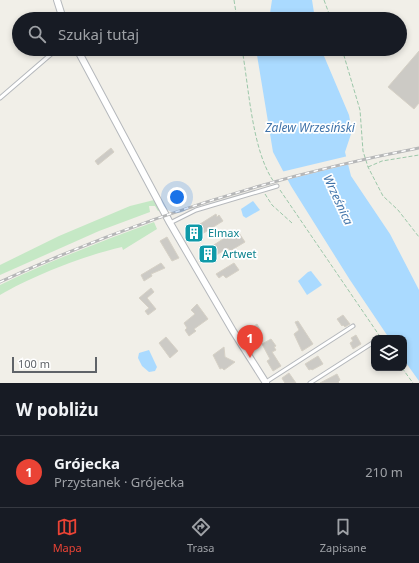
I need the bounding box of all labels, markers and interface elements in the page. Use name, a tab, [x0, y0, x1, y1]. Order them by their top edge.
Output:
search box	[12, 12, 407, 56]
icon: search	[26, 23, 48, 45]
text: Szukaj tutaj	[58, 24, 139, 44]
water label: Zalew Wrzesiński	[264, 119, 356, 136]
water label: Wrześnica	[319, 172, 358, 228]
your location	[167, 187, 187, 207]
building icon: Elmax	[183, 222, 205, 244]
place label: Elmax	[208, 225, 239, 240]
building icon: Artwet	[197, 243, 219, 265]
place label: Artwet	[222, 246, 256, 261]
pin: 1	[237, 325, 263, 358]
map controls	[371, 335, 407, 371]
button: layers	[371, 335, 407, 371]
scale bar	[12, 355, 97, 374]
text: 100 m	[18, 356, 50, 371]
text: W pobliżu	[16, 398, 99, 421]
text: Grójecka	[54, 453, 120, 473]
text: 1	[25, 463, 33, 481]
text: 210 m	[365, 463, 403, 481]
text: Przystanek · Grójecka	[54, 473, 184, 491]
tab: Mapa	[53, 516, 82, 555]
tab: Trasa	[187, 516, 215, 555]
tab: Zapisane	[320, 516, 366, 555]

